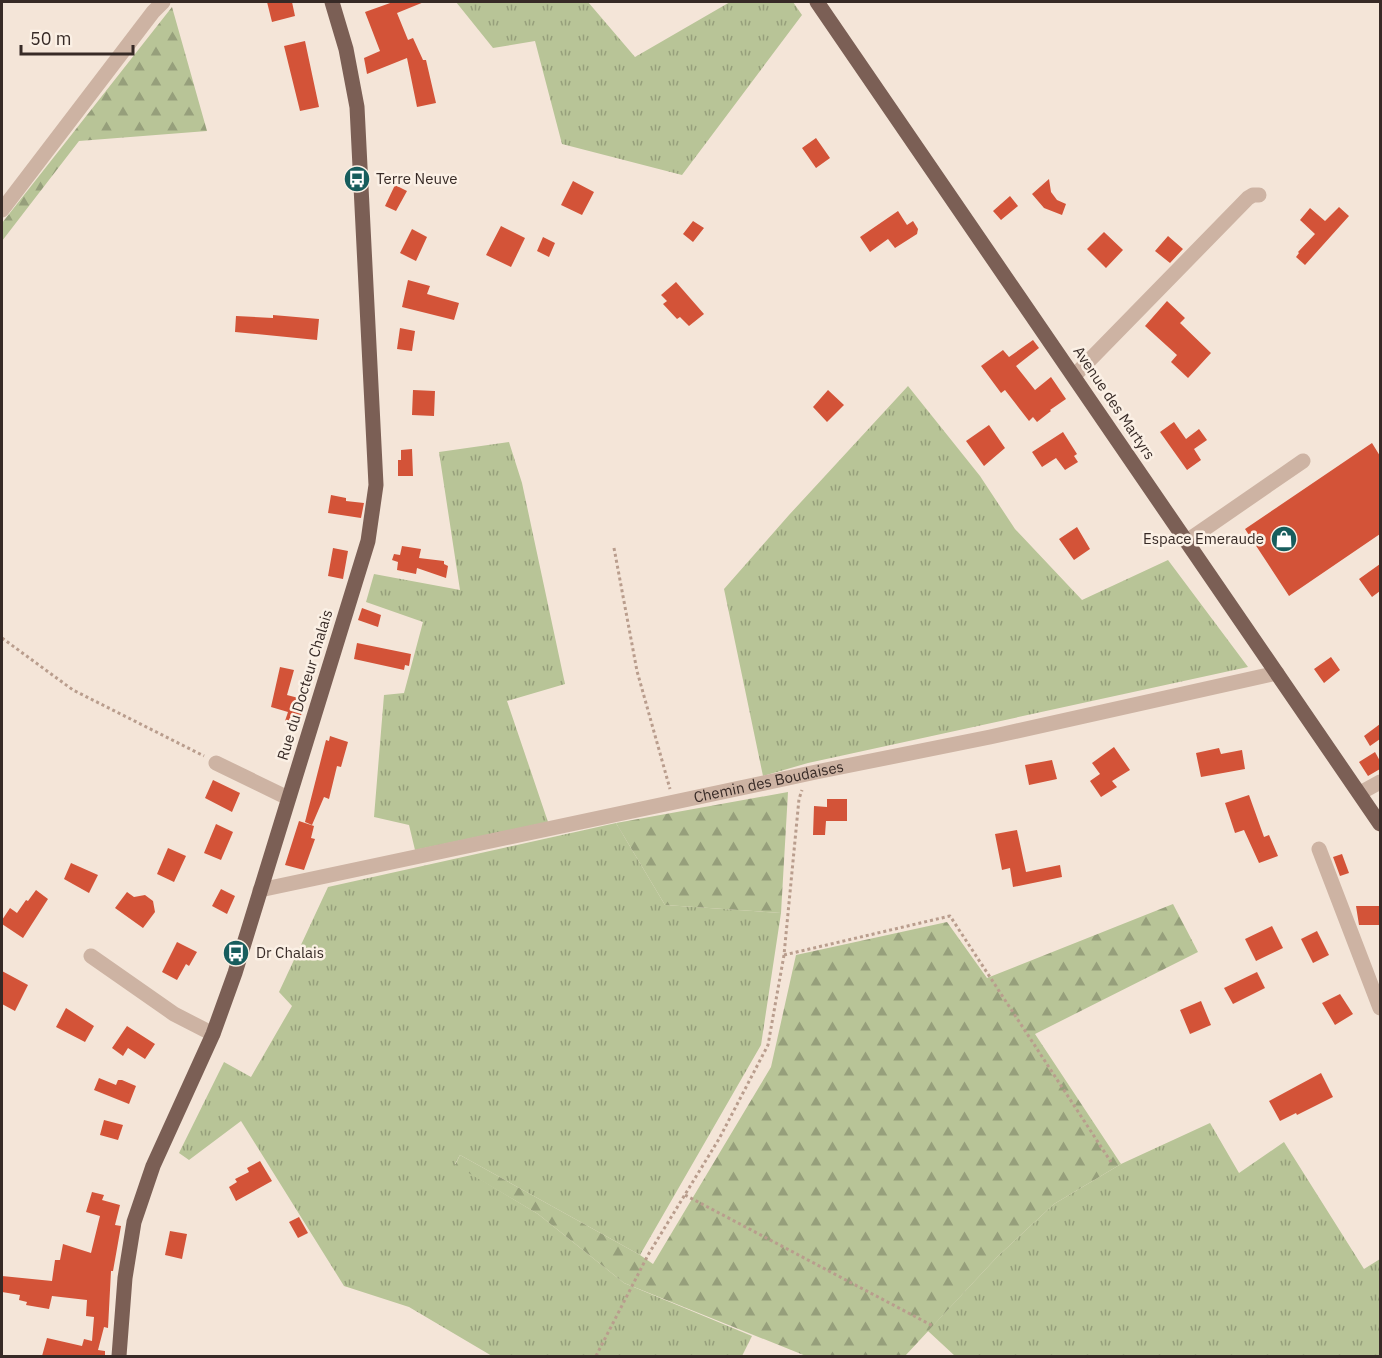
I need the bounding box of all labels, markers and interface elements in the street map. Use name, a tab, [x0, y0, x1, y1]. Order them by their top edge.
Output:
scale bar	[21, 18, 134, 56]
text: 50 m	[30, 27, 72, 50]
bus stop icon: Terre Neuve	[342, 164, 372, 194]
place label: Terre Neuve	[376, 169, 457, 188]
street label: Avenue des Martyrs	[1069, 342, 1159, 463]
shop icon: Espace Emeraude	[1269, 524, 1299, 554]
place label: Espace Emeraude	[1143, 529, 1264, 548]
street label: Rue du Docteur Chalais	[273, 607, 337, 763]
street label: Chemin des Boudaises	[692, 757, 845, 807]
bus stop icon: Dr Chalais	[221, 938, 251, 968]
place label: Dr Chalais	[256, 943, 324, 962]

